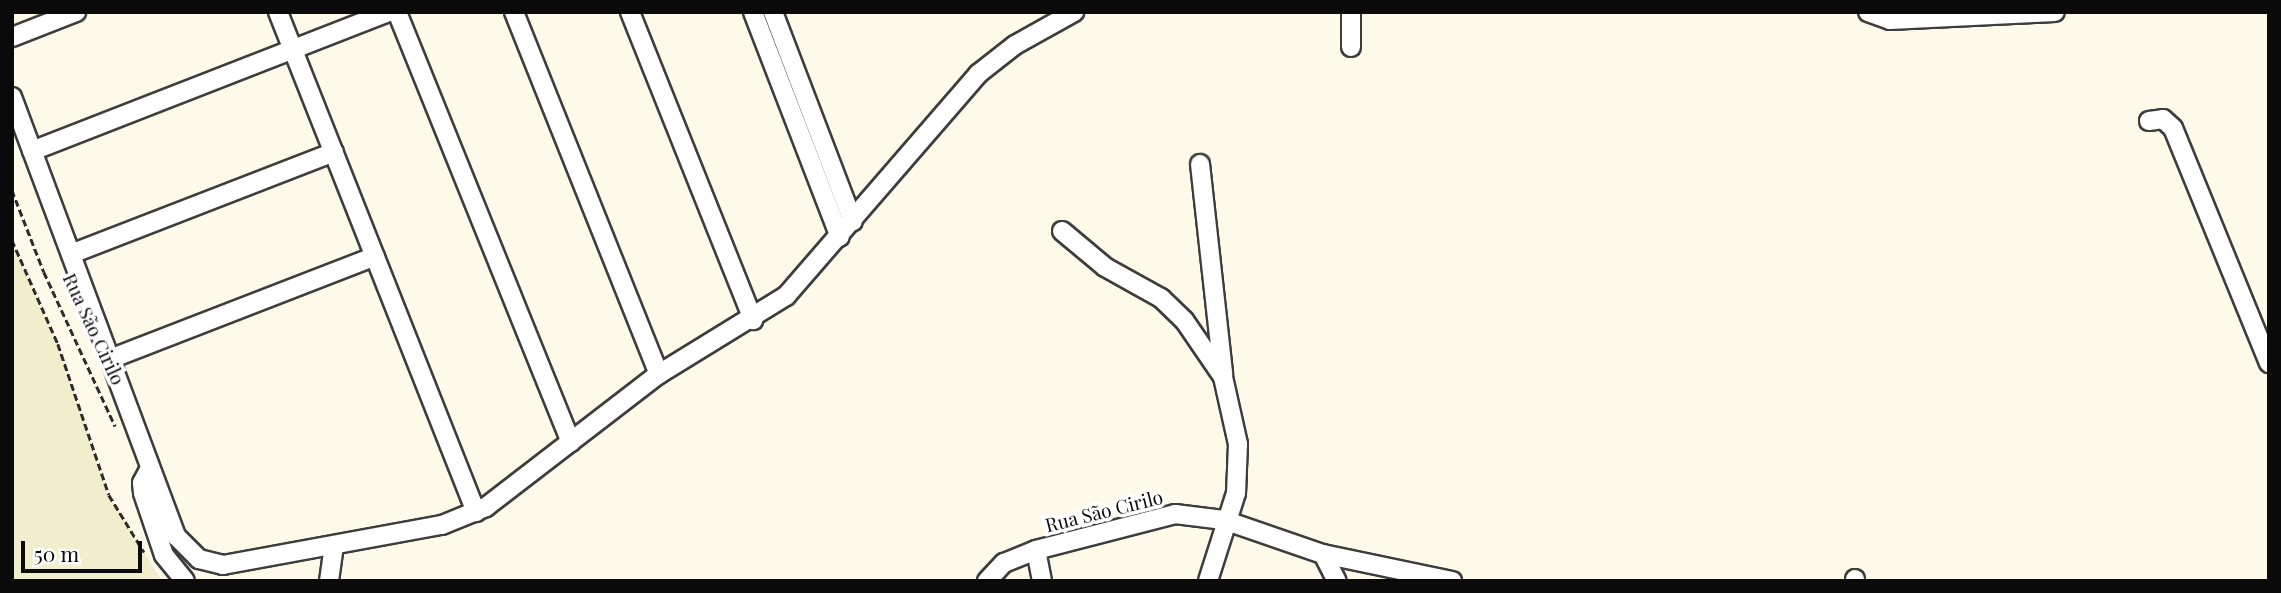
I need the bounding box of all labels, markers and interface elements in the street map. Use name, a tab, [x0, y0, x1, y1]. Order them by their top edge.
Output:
street label: Rua São Cirilo	[58, 269, 130, 389]
street label: Rua São Cirilo	[1043, 485, 1165, 537]
scale bar	[24, 526, 145, 570]
text: 50 m	[34, 539, 79, 567]

